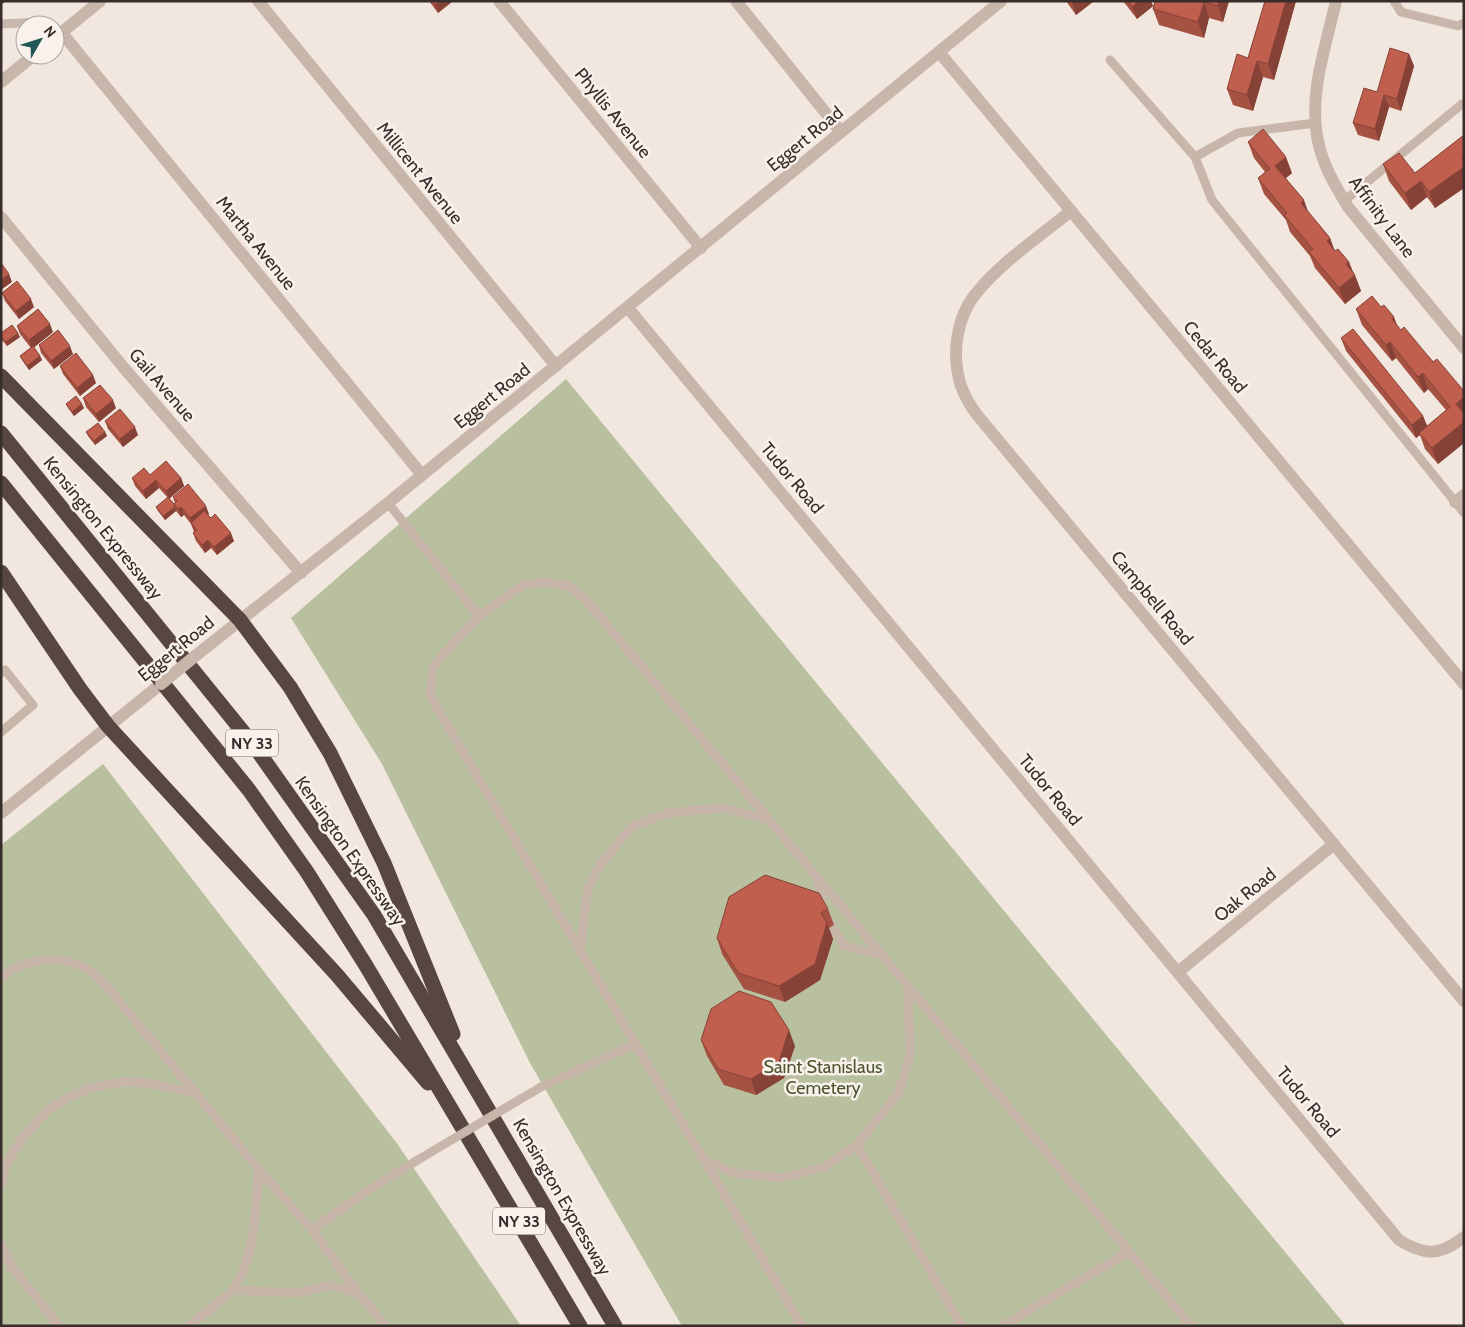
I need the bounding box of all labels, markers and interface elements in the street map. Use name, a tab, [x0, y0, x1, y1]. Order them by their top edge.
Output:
north arrow	[15, 15, 65, 65]
text: N	[40, 22, 60, 41]
street label: Phyllis Avenue	[570, 63, 656, 163]
street label: Eggert Road	[762, 102, 848, 176]
street label: Millicent Avenue	[372, 118, 468, 228]
street label: Affinity Lane	[1344, 172, 1420, 262]
street label: Martha Avenue	[211, 192, 301, 294]
street label: Cedar Road	[1178, 316, 1252, 398]
street label: Gail Avenue	[124, 344, 200, 426]
street label: Eggert Road	[449, 359, 535, 433]
street label: Tudor Road	[756, 438, 828, 518]
street label: Kensington Expressway	[39, 452, 167, 604]
street label: Campbell Road	[1106, 546, 1198, 650]
street label: Eggert Road	[133, 612, 219, 686]
road number: NY 33	[226, 730, 278, 756]
street label: Tudor Road	[1014, 750, 1086, 830]
street label: Kensington Expressway	[290, 772, 410, 930]
street label: Oak Road	[1210, 863, 1280, 927]
park label: Saint Stanislaus Cemetery	[763, 1056, 883, 1099]
street label: Tudor Road	[1272, 1062, 1344, 1142]
street label: Kensington Expressway	[508, 1115, 616, 1279]
road number: NY 33	[493, 1208, 545, 1234]

